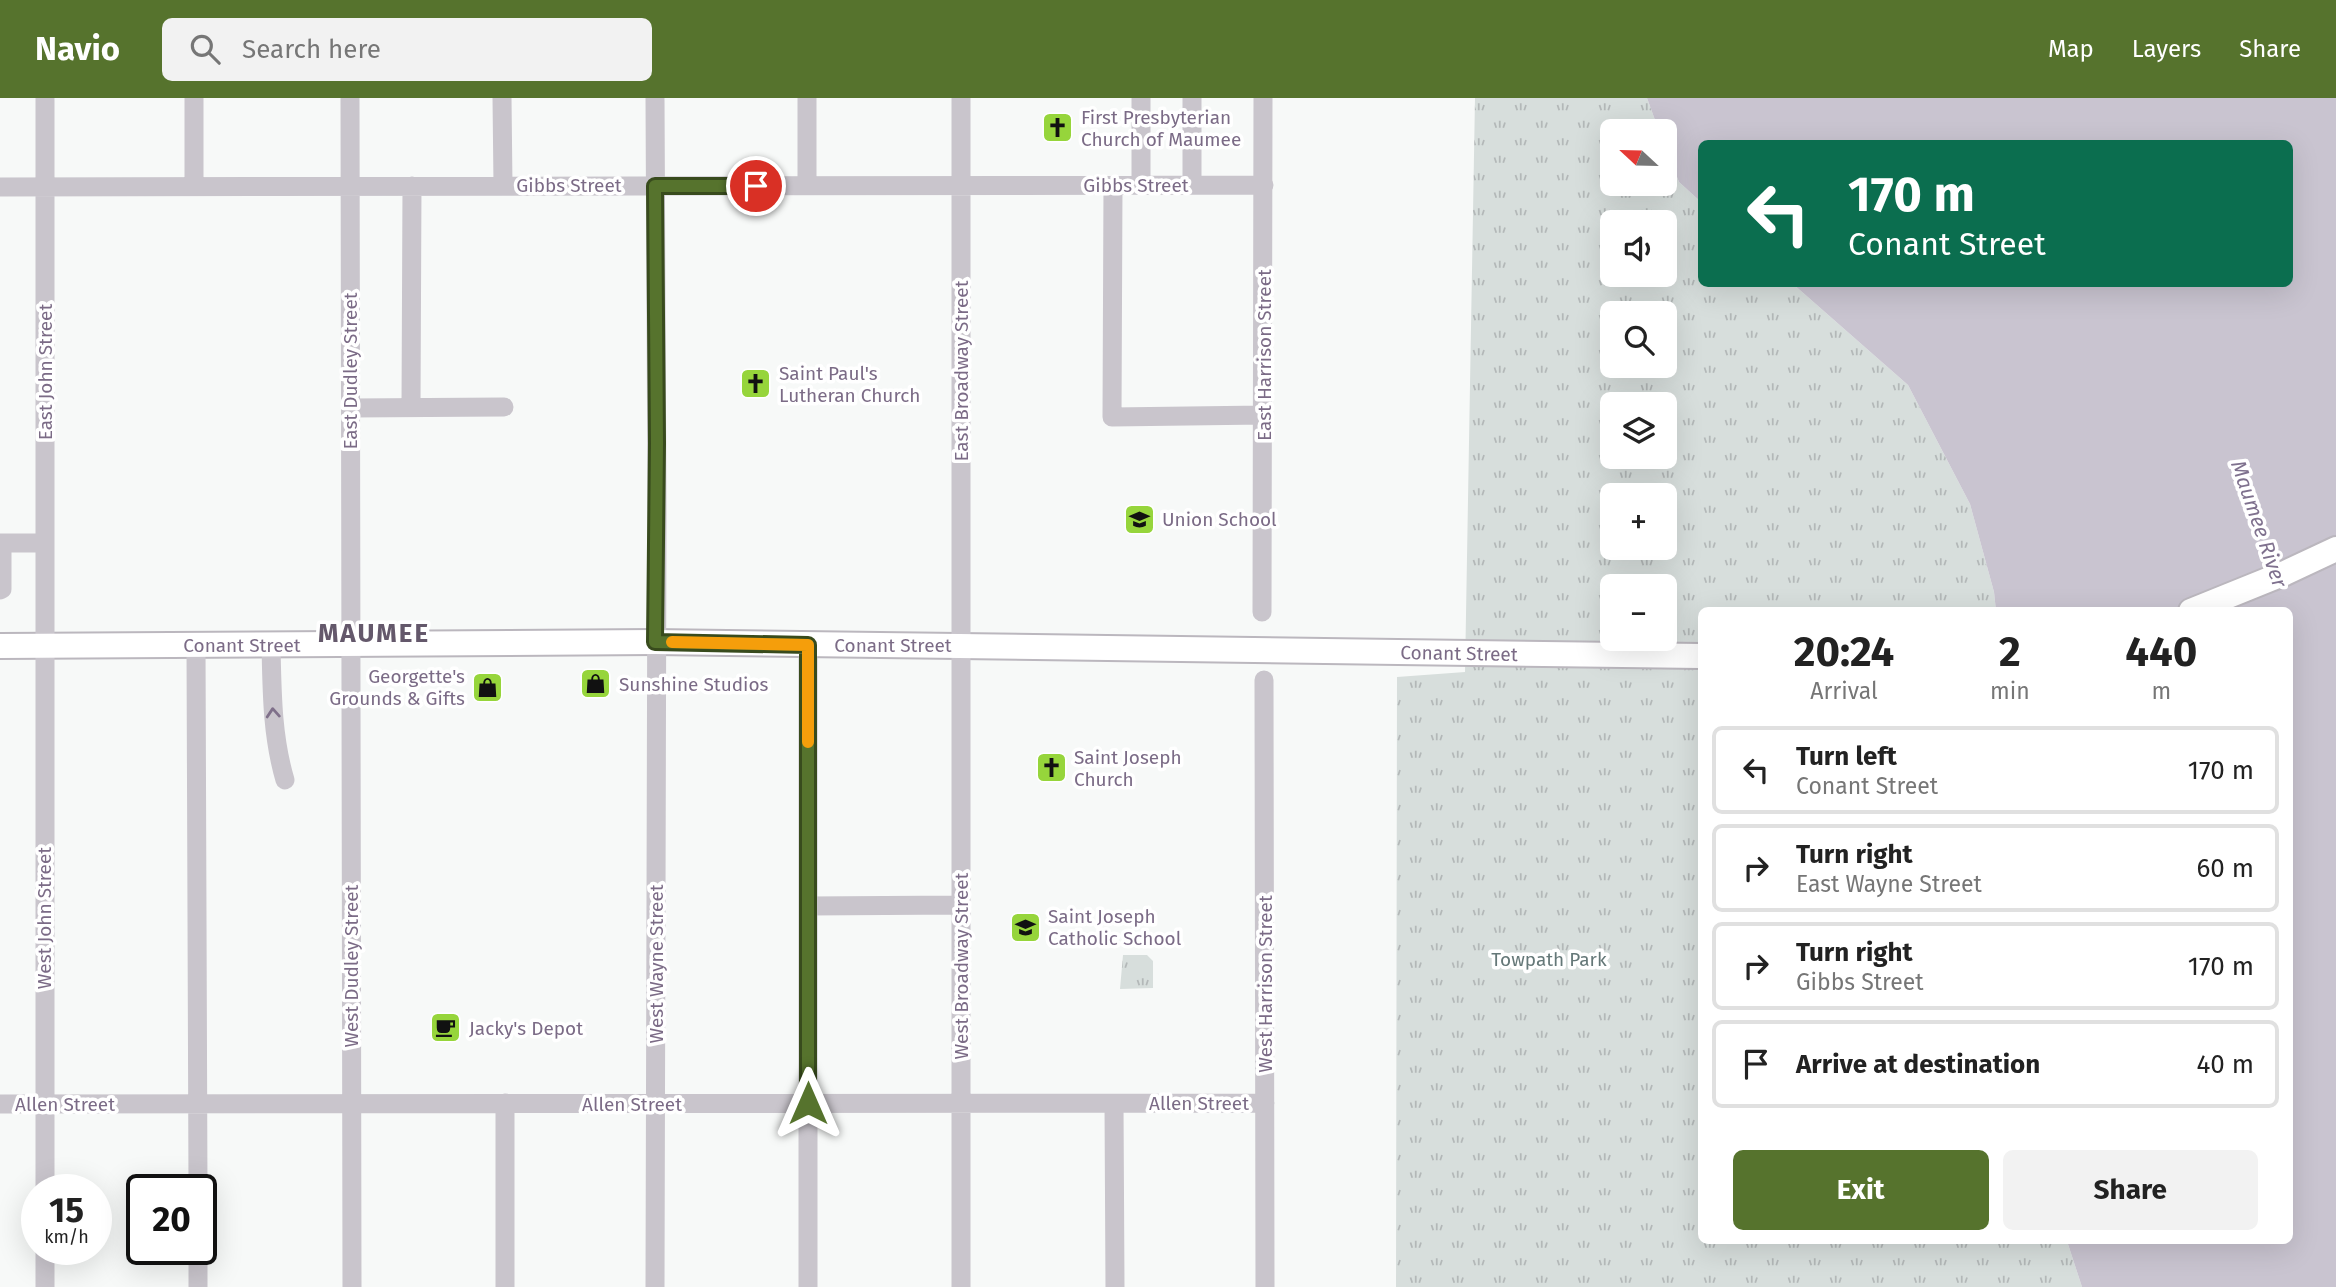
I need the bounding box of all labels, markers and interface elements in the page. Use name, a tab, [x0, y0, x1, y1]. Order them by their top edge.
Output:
search box	[162, 18, 652, 81]
text: Navio	[35, 29, 120, 69]
icon: search	[186, 30, 224, 68]
text: Search here	[242, 34, 381, 65]
text: Map	[2048, 35, 2094, 63]
text: Layers	[2132, 35, 2201, 63]
text: Share	[2239, 35, 2301, 63]
place label: First Presbyterian Church of Maumee	[1081, 106, 1241, 151]
church icon: First Presbyterian Church of Maumee	[1041, 111, 1075, 145]
north arrow	[1600, 119, 1676, 196]
map controls	[1600, 119, 1677, 651]
pin	[726, 156, 786, 216]
text: 170 m	[1848, 165, 1975, 224]
icon: arrive	[737, 167, 775, 205]
icon: left	[1733, 168, 1824, 259]
street label: Gibbs Street	[516, 174, 622, 197]
street label: Gibbs Street	[1083, 174, 1189, 197]
button: sound	[1600, 210, 1677, 287]
text: Conant Street	[1848, 225, 2046, 263]
street label: East Harrison Street	[1253, 269, 1276, 441]
street label: East Broadway Street	[950, 280, 973, 462]
street label: East Dudley Street	[339, 292, 362, 450]
button: search	[1600, 301, 1677, 378]
street label: East John Street	[34, 304, 57, 440]
place label: Saint Paul's Lutheran Church	[779, 362, 920, 407]
church icon: Saint Paul's Lutheran Church	[739, 367, 773, 401]
button: layers	[1600, 392, 1677, 469]
water label: Maumee River	[2225, 457, 2293, 592]
button: +	[1600, 483, 1677, 560]
school or university icon: Union School	[1122, 502, 1156, 536]
place label: Union School	[1162, 508, 1277, 531]
button: −	[1600, 574, 1677, 651]
district label: MAUMEE	[318, 618, 430, 649]
text: 20:24	[1794, 627, 1894, 677]
text: 2	[1999, 627, 2021, 677]
text: 440	[2125, 627, 2197, 677]
street label: Conant Street	[183, 634, 301, 657]
street label: Conant Street	[834, 634, 952, 657]
street label: Conant Street	[1400, 641, 1518, 666]
place label: Georgette's Grounds & Gifts	[329, 665, 465, 710]
shop icon: Sunshine Studios	[579, 667, 613, 701]
shop icon: Georgette's Grounds & Gifts	[471, 670, 505, 704]
place label: Sunshine Studios	[619, 673, 769, 696]
text: Arrival	[1810, 677, 1878, 705]
text: min	[1990, 677, 2030, 705]
text: m	[2151, 677, 2171, 705]
one-way arrow	[266, 708, 281, 719]
text: Turn left	[1796, 741, 1897, 772]
place label: Saint Joseph Church	[1074, 746, 1182, 791]
church icon: Saint Joseph Church	[1034, 751, 1068, 785]
icon: left	[1737, 751, 1775, 789]
text: 170 m	[2188, 755, 2254, 786]
text: Conant Street	[1796, 772, 1938, 800]
text: Turn right	[1796, 839, 1913, 870]
street label: West John Street	[33, 847, 56, 989]
icon: right	[1737, 849, 1775, 887]
text: 60 m	[2196, 853, 2254, 884]
text: East Wayne Street	[1796, 870, 1982, 898]
street label: West Broadway Street	[950, 872, 973, 1059]
street label: West Dudley Street	[340, 884, 363, 1047]
street label: West Wayne Street	[645, 884, 668, 1044]
street label: West Harrison Street	[1254, 895, 1277, 1073]
place label: Saint Joseph Catholic School	[1048, 905, 1182, 950]
school or university icon: Saint Joseph Catholic School	[1008, 910, 1042, 944]
text: Turn right	[1796, 937, 1913, 968]
icon: right	[1737, 947, 1775, 985]
park label: Towpath Park	[1491, 948, 1607, 971]
text: 170 m	[2188, 951, 2254, 982]
text: Gibbs Street	[1796, 968, 1924, 996]
cafe icon: Jacky's Depot	[429, 1011, 463, 1045]
place label: Jacky's Depot	[469, 1017, 583, 1040]
icon: arrive	[1737, 1045, 1775, 1083]
text: Arrive at destination	[1796, 1049, 2040, 1080]
text: 40 m	[2196, 1049, 2254, 1080]
position arrow	[771, 1066, 845, 1140]
street label: Allen Street	[1149, 1092, 1249, 1115]
street label: Allen Street	[15, 1093, 115, 1116]
street label: Allen Street	[582, 1093, 682, 1116]
button: Exit	[1733, 1150, 1989, 1230]
button: Share	[2003, 1150, 2258, 1230]
speed limit sign: 20	[126, 1174, 217, 1265]
text: 15	[49, 1189, 84, 1231]
text: km/h	[44, 1226, 89, 1248]

